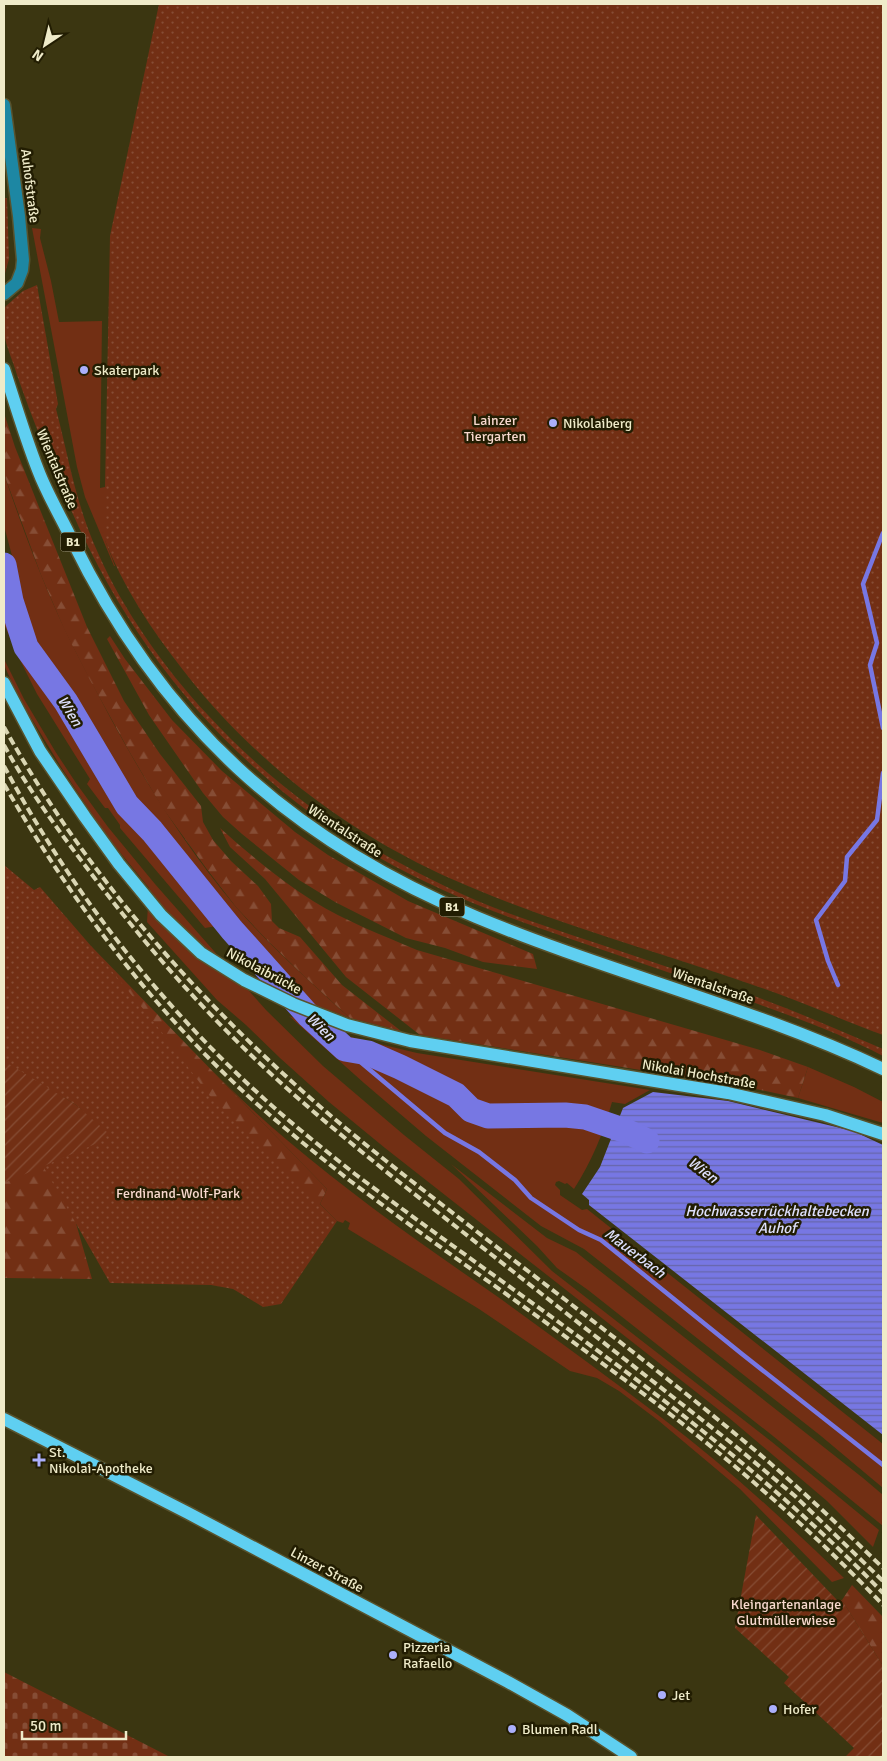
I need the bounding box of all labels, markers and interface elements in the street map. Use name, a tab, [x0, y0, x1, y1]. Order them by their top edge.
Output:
north arrow	[20, 20, 70, 70]
text: N	[29, 45, 47, 65]
street label: Auhofstraße	[17, 148, 43, 224]
place label: Skaterpark	[94, 362, 159, 379]
marker: Skaterpark	[78, 364, 90, 376]
park label: Lainzer Tiergarten	[464, 412, 526, 445]
place label: Nikolaiberg	[563, 415, 632, 432]
marker: Nikolaiberg	[547, 417, 559, 429]
street label: Wientalstraße	[32, 426, 82, 512]
road number: B1	[60, 532, 86, 552]
water label: Wien	[54, 692, 87, 730]
street label: Wientalstraße	[305, 801, 385, 861]
road number: B1	[440, 898, 464, 916]
street label: Nikolaibrücke	[223, 944, 305, 998]
street label: Wientalstraße	[670, 964, 756, 1008]
water label: Wien	[303, 1009, 340, 1045]
street label: Nikolai Hochstraße	[641, 1056, 757, 1092]
water label: Wien	[685, 1153, 722, 1187]
park label: Ferdinand-Wolf-Park	[116, 1185, 240, 1202]
water label: Hochwasserrückhaltebecken Auhof	[685, 1202, 870, 1237]
water label: Mauerbach	[601, 1224, 670, 1282]
place label: St. Nikolai-Apotheke	[49, 1444, 153, 1477]
marker: St. Nikolai-Apotheke	[33, 1454, 45, 1466]
street label: Linzer Straße	[288, 1544, 366, 1596]
park label: Kleingartenanlage Glutmüllerwiese	[731, 1596, 841, 1629]
place label: Pizzeria Rafaello	[403, 1639, 452, 1672]
marker: Pizzeria Rafaello	[387, 1649, 399, 1661]
place label: Jet	[672, 1687, 690, 1704]
marker: Jet	[656, 1689, 668, 1701]
place label: Hofer	[783, 1701, 817, 1718]
marker: Hofer	[767, 1703, 779, 1715]
scale bar	[22, 1708, 126, 1740]
text: 50 m	[30, 1717, 61, 1735]
place label: Blumen Radl	[522, 1721, 598, 1738]
marker: Blumen Radl	[506, 1723, 518, 1735]

